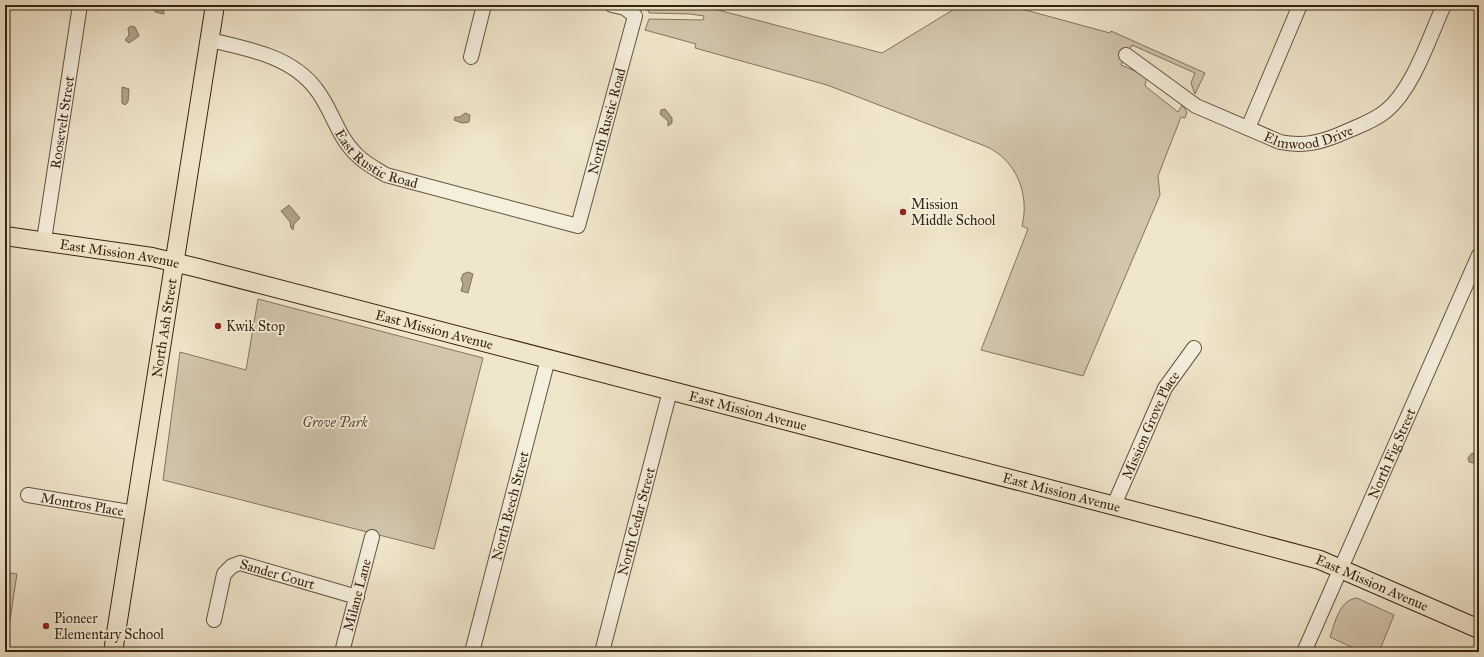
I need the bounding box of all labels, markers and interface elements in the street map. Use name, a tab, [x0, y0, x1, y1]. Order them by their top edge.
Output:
street label: North Rustic Road	[584, 66, 629, 176]
street label: Roosevelt Street	[47, 75, 78, 170]
street label: Elmwood Drive	[1261, 122, 1356, 153]
street label: East Rustic Road	[331, 126, 420, 192]
place label: Mission Middle School	[911, 196, 996, 229]
marker: Mission Middle School	[898, 207, 908, 217]
street label: East Mission Avenue	[59, 236, 181, 272]
street label: North Ash Street	[148, 277, 181, 379]
street label: East Mission Avenue	[373, 306, 495, 353]
place label: Kwik Stop	[226, 318, 285, 335]
marker: Kwik Stop	[213, 321, 223, 331]
street label: Mission Grove Place	[1118, 368, 1184, 482]
street label: East Mission Avenue	[687, 388, 809, 435]
street label: North Fig Street	[1365, 406, 1419, 502]
park label: Grove Park	[302, 414, 369, 431]
street label: North Beech Street	[488, 449, 533, 562]
street label: North Cedar Street	[614, 465, 659, 577]
street label: East Mission Avenue	[1001, 469, 1122, 516]
street label: Montros Place	[39, 489, 125, 520]
street label: East Mission Avenue	[1313, 551, 1431, 615]
street label: Sander Court	[238, 555, 317, 593]
street label: Milane Lane	[340, 557, 375, 633]
place label: Pioneer Elementary School	[54, 610, 164, 643]
marker: Pioneer Elementary School	[41, 621, 51, 631]

